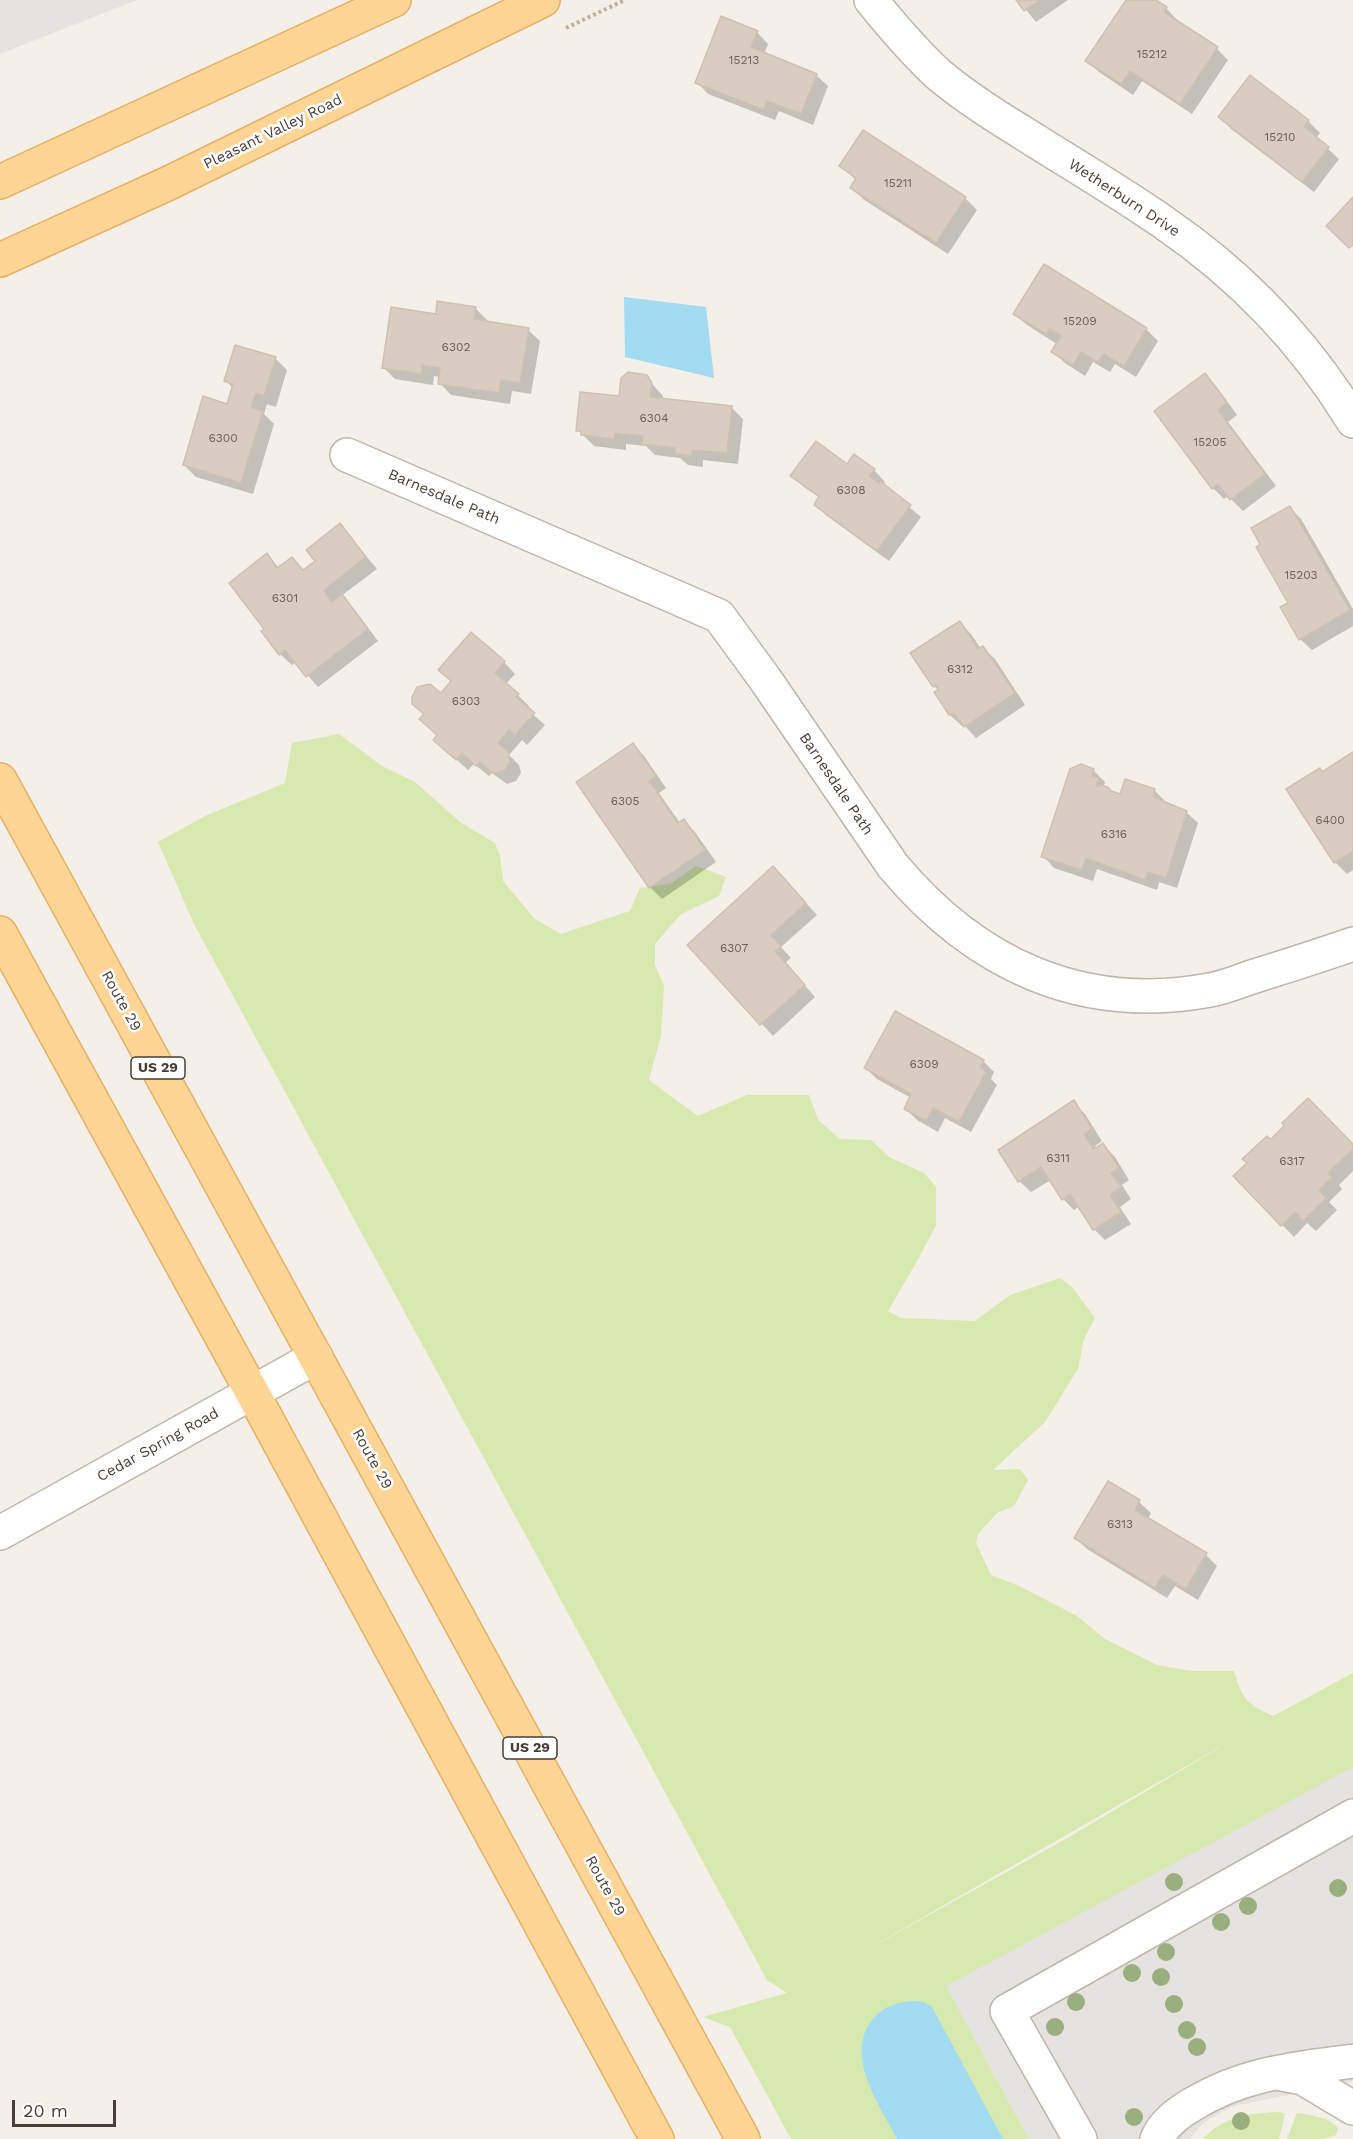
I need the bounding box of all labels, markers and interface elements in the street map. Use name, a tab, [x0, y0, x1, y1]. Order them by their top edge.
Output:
house number: 15212	[1137, 47, 1167, 61]
house number: 15213	[729, 53, 759, 67]
street label: Pleasant Valley Road	[201, 91, 345, 173]
house number: 15210	[1265, 130, 1295, 144]
street label: Wetherburn Drive	[1065, 155, 1183, 241]
house number: 15211	[884, 176, 912, 190]
house number: 15209	[1063, 314, 1097, 328]
house number: 6302	[442, 340, 470, 354]
house number: 6304	[639, 411, 669, 425]
house number: 6300	[208, 431, 238, 445]
house number: 15205	[1193, 435, 1227, 449]
street label: Barnesdale Path	[386, 465, 502, 529]
house number: 6308	[836, 483, 866, 497]
house number: 15203	[1285, 568, 1317, 582]
house number: 6301	[272, 591, 298, 605]
house number: 6312	[947, 662, 973, 676]
house number: 6303	[452, 694, 480, 708]
street label: Barnesdale Path	[795, 729, 877, 839]
house number: 6305	[611, 794, 639, 808]
house number: 6400	[1315, 813, 1345, 827]
house number: 6316	[1101, 827, 1127, 841]
house number: 6307	[720, 941, 748, 955]
street label: Route 29	[97, 968, 145, 1034]
road number: US 29	[131, 1057, 185, 1079]
house number: 6309	[909, 1057, 939, 1071]
house number: 6311	[1046, 1151, 1070, 1165]
house number: 6317	[1279, 1154, 1305, 1168]
street label: Cedar Spring Road	[94, 1404, 222, 1486]
street label: Route 29	[348, 1426, 396, 1492]
house number: 6313	[1107, 1517, 1133, 1531]
road number: US 29	[503, 1737, 557, 1759]
street label: Route 29	[581, 1853, 629, 1919]
scale bar	[15, 2088, 118, 2126]
text: 20 m	[23, 2100, 68, 2121]

